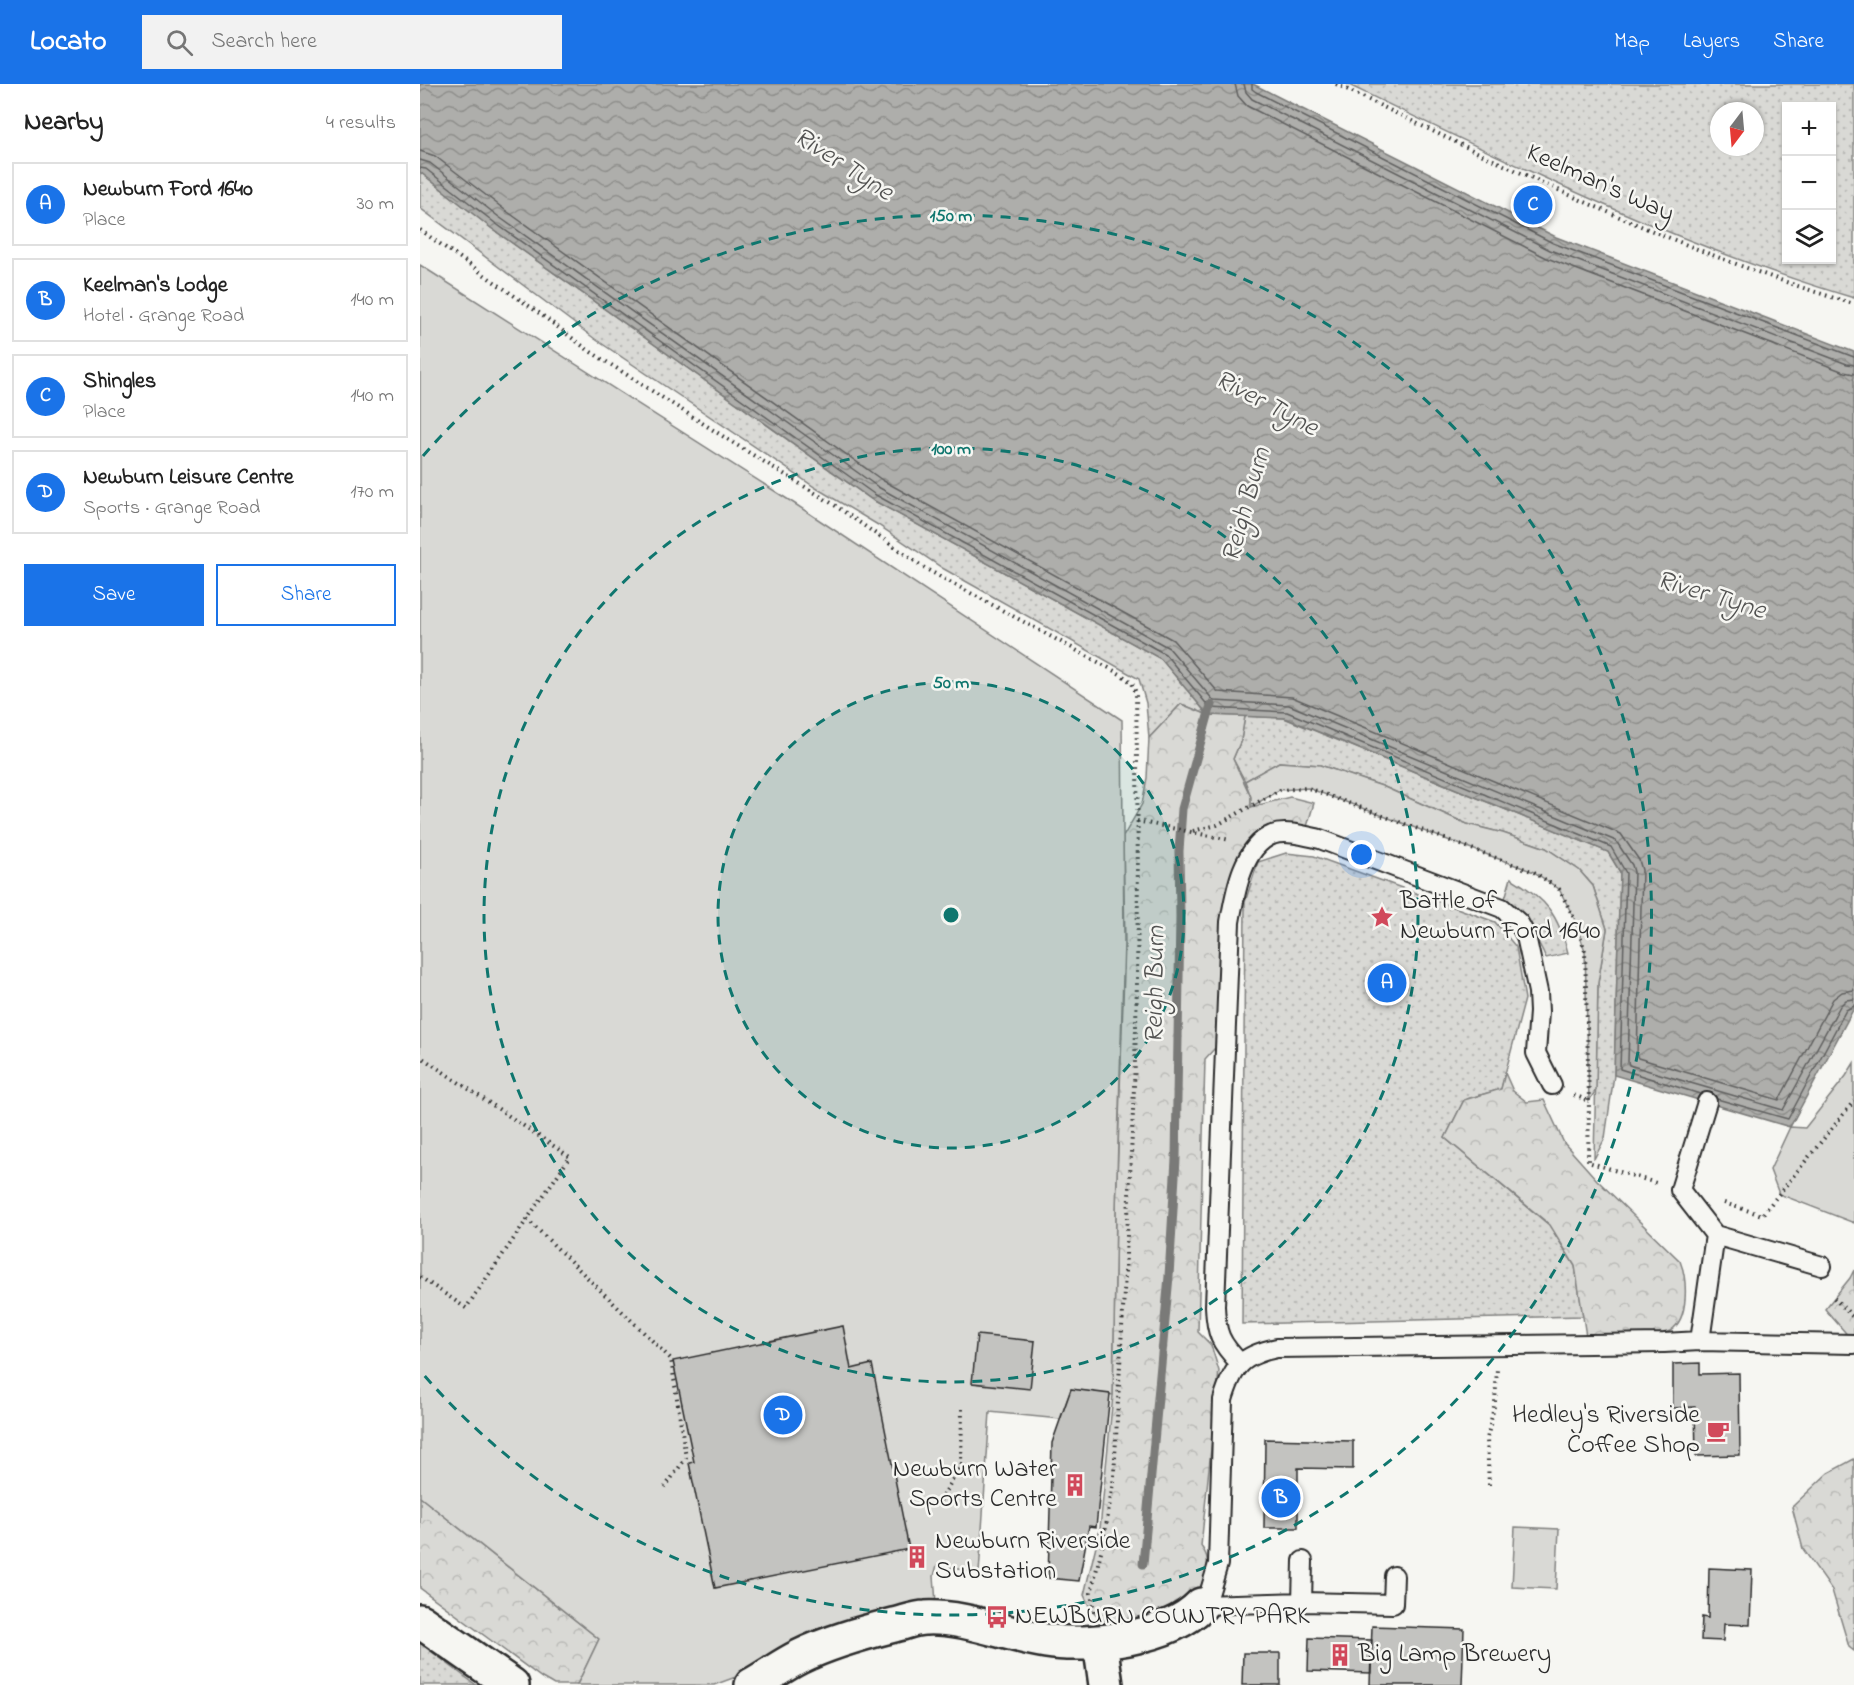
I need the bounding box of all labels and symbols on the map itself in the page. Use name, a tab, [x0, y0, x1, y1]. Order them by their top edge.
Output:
north arrow	[1710, 102, 1764, 156]
water label: River Tyne	[785, 118, 902, 213]
street label: Keelman's Way	[1520, 134, 1680, 234]
pin: C	[1514, 182, 1552, 228]
text: 150 m	[930, 204, 972, 230]
water label: River Tyne	[1207, 360, 1326, 448]
text: 100 m	[931, 437, 971, 463]
water label: Reigh Burn	[1212, 442, 1283, 567]
water label: River Tyne	[1652, 561, 1772, 632]
text: 50 m	[933, 671, 969, 697]
your location	[1347, 840, 1376, 869]
place label: Battle of Newburn Ford 1640	[1399, 883, 1601, 951]
place icon: Battle of Newburn Ford 1640	[1369, 904, 1395, 930]
centre of rings	[941, 905, 961, 925]
water label: Reigh Burn	[1135, 925, 1178, 1044]
pin: A	[1368, 960, 1406, 1006]
pin: D	[764, 1392, 802, 1438]
place label: Hedley's Riverside Coffee Shop	[1512, 1397, 1700, 1465]
cafe icon: Hedley's Riverside Coffee Shop	[1705, 1418, 1731, 1444]
place label: Newburn Water Sports Centre	[893, 1451, 1058, 1519]
building icon: Newburn Water Sports Centre	[1062, 1472, 1088, 1498]
pin: B	[1262, 1476, 1300, 1520]
place label: Newburn Riverside Substation	[935, 1523, 1131, 1591]
building icon: Newburn Riverside Substation	[904, 1544, 930, 1570]
place label: NEWBURN COUNTRY PARK	[1015, 1598, 1310, 1636]
bus stop icon: NEWBURN COUNTRY PARK	[984, 1604, 1010, 1630]
place label: Big Lamp Brewery	[1357, 1636, 1551, 1674]
building icon: Big Lamp Brewery	[1327, 1642, 1353, 1668]

